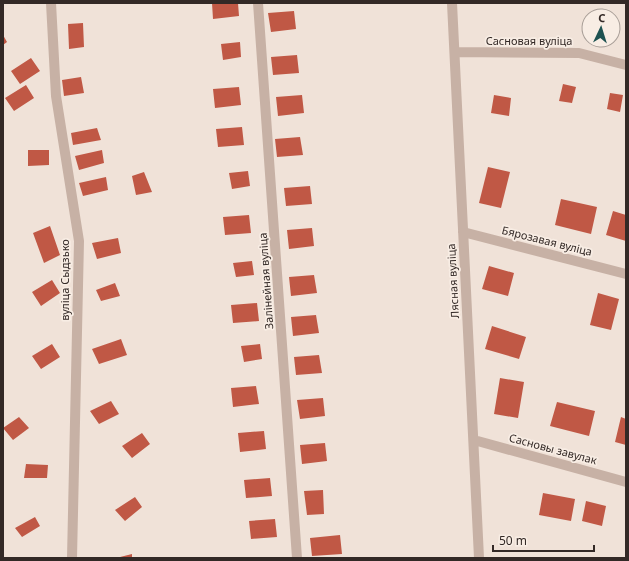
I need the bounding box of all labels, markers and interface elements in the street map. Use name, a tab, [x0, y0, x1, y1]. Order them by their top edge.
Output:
north arrow	[581, 8, 621, 48]
text: С	[598, 10, 606, 25]
street label: Сасновая вуліца	[486, 33, 572, 48]
street label: Бярозавая вуліца	[500, 222, 594, 259]
street label: Залінейная вуліца	[255, 232, 276, 330]
street label: вуліца Сыдзько	[57, 239, 72, 321]
street label: Лясная вуліца	[443, 243, 462, 319]
street label: Сасновы завулак	[508, 430, 599, 467]
scale bar	[493, 527, 594, 553]
text: 50 m	[499, 532, 527, 549]

